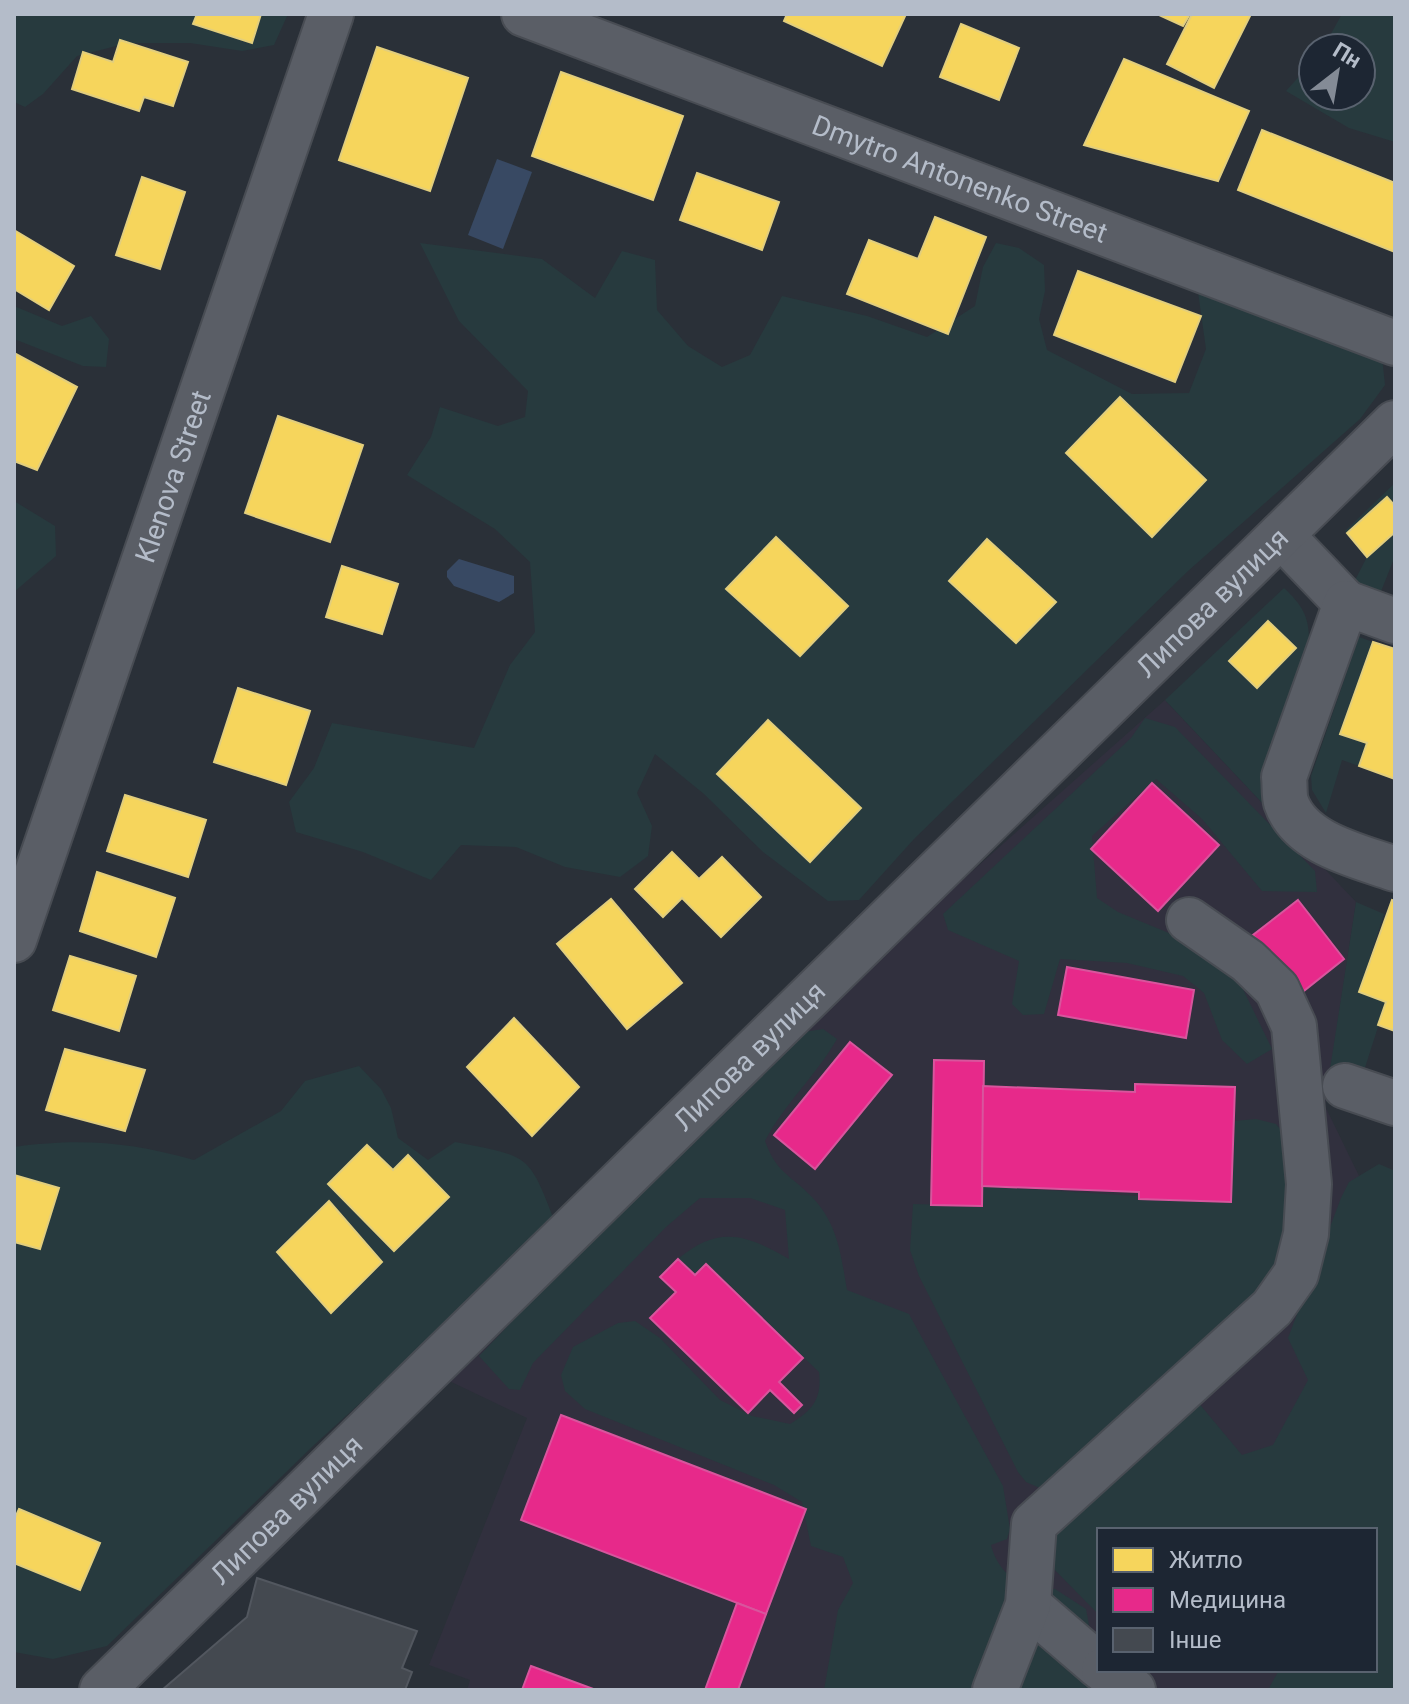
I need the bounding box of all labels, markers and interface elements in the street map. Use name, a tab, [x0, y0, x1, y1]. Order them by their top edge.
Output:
north arrow	[1297, 32, 1377, 112]
text: Пн	[1329, 37, 1365, 73]
street label: Dmytro Antonenko Street	[808, 108, 1112, 249]
street label: Klenova Street	[128, 386, 217, 567]
street label: Липова вулиця	[1129, 521, 1295, 684]
street label: Липова вулиця	[666, 974, 832, 1137]
street label: Липова вулиця	[204, 1428, 369, 1591]
legend	[1097, 1528, 1377, 1672]
text: Житло	[1169, 1546, 1243, 1574]
text: Медицина	[1169, 1586, 1286, 1614]
text: Інше	[1169, 1626, 1222, 1654]

